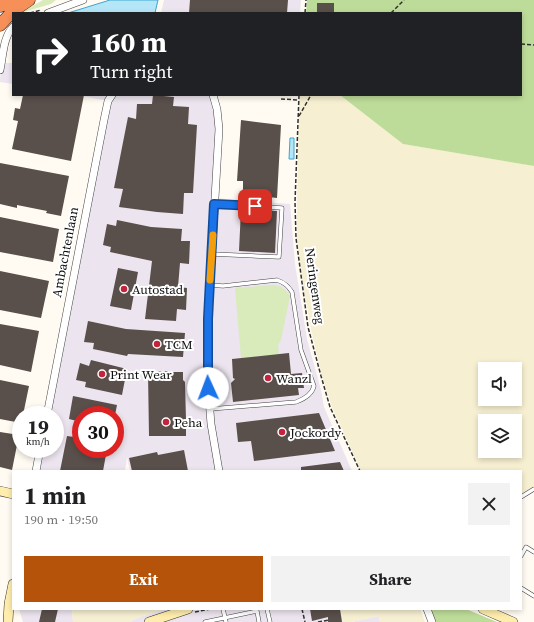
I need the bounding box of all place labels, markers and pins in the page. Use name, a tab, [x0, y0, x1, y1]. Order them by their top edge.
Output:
pin	[238, 189, 272, 223]
place label: Autostad	[132, 281, 184, 298]
marker: Autostad	[119, 284, 129, 294]
place label: TCM	[165, 336, 193, 353]
marker: TCM	[152, 339, 162, 349]
place label: Print Wear	[110, 366, 172, 383]
marker: Print Wear	[97, 369, 107, 379]
place label: Wanzl	[276, 370, 312, 387]
marker: Wanzl	[263, 373, 273, 383]
place label: Peha	[174, 414, 203, 431]
marker: Peha	[161, 417, 171, 427]
place label: Jockordy	[289, 424, 342, 441]
marker: Jockordy	[277, 427, 287, 437]

